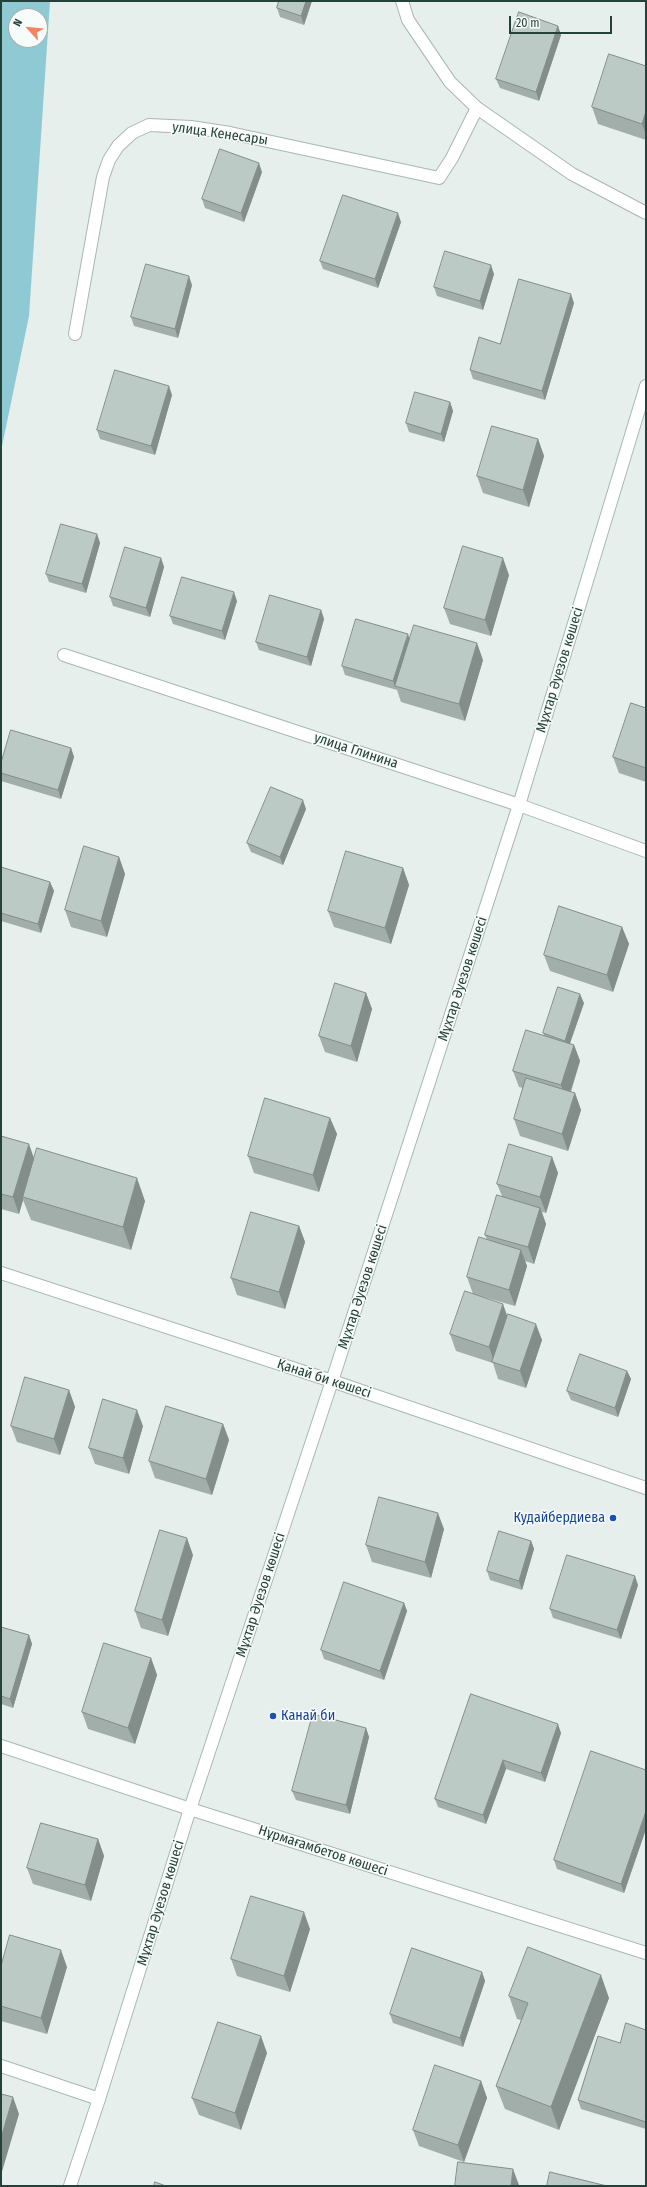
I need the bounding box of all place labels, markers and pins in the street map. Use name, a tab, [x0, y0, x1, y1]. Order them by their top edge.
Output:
place label: Кудайбердиева	[513, 1510, 605, 1526]
marker: Кудайбердиева	[608, 1513, 618, 1523]
place label: Канай би	[281, 1708, 335, 1724]
marker: Канай би	[268, 1711, 278, 1721]

